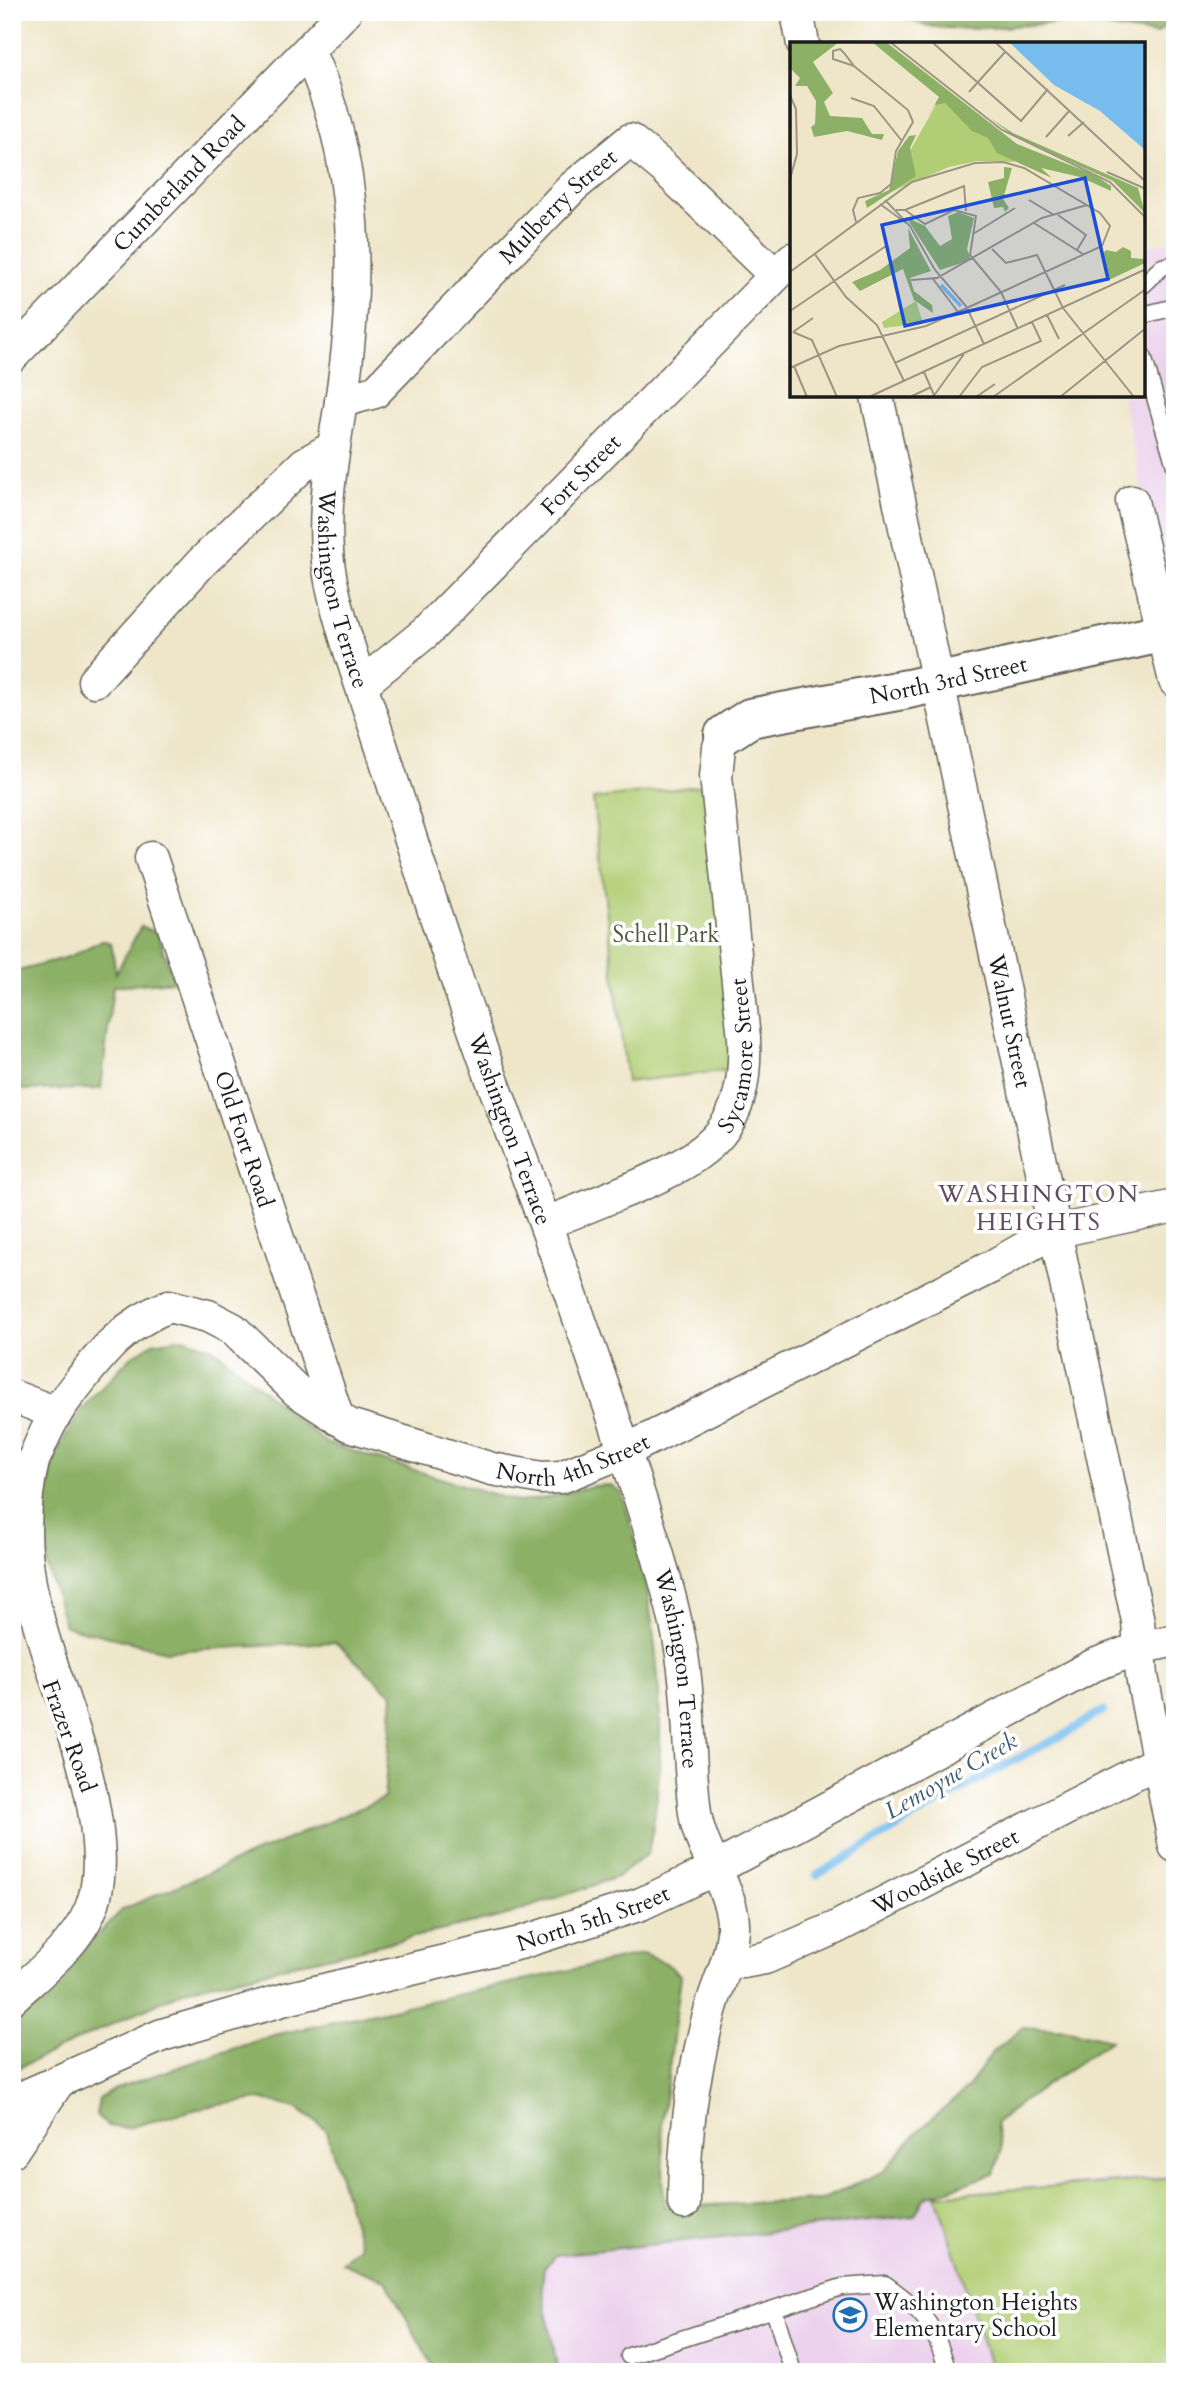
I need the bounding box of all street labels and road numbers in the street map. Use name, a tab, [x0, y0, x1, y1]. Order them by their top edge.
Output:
street label: Cumberland Road	[106, 108, 253, 259]
street label: Mulberry Street	[492, 142, 623, 270]
street label: Fort Street	[533, 427, 628, 522]
street label: Washington Terrace	[311, 488, 376, 692]
street label: North 3rd Street	[867, 648, 1030, 711]
street label: Walnut Street	[981, 950, 1039, 1091]
street label: Sycamore Street	[710, 977, 760, 1139]
street label: Washington Terrace	[461, 1028, 560, 1229]
street label: Old Fort Road	[207, 1066, 282, 1212]
street label: North 4th Street	[494, 1426, 655, 1493]
street label: Washington Terrace	[647, 1564, 706, 1770]
street label: Frazer Road	[34, 1676, 104, 1797]
street label: Woodside Street	[866, 1821, 1024, 1922]
street label: North 5th Street	[512, 1877, 675, 1959]

